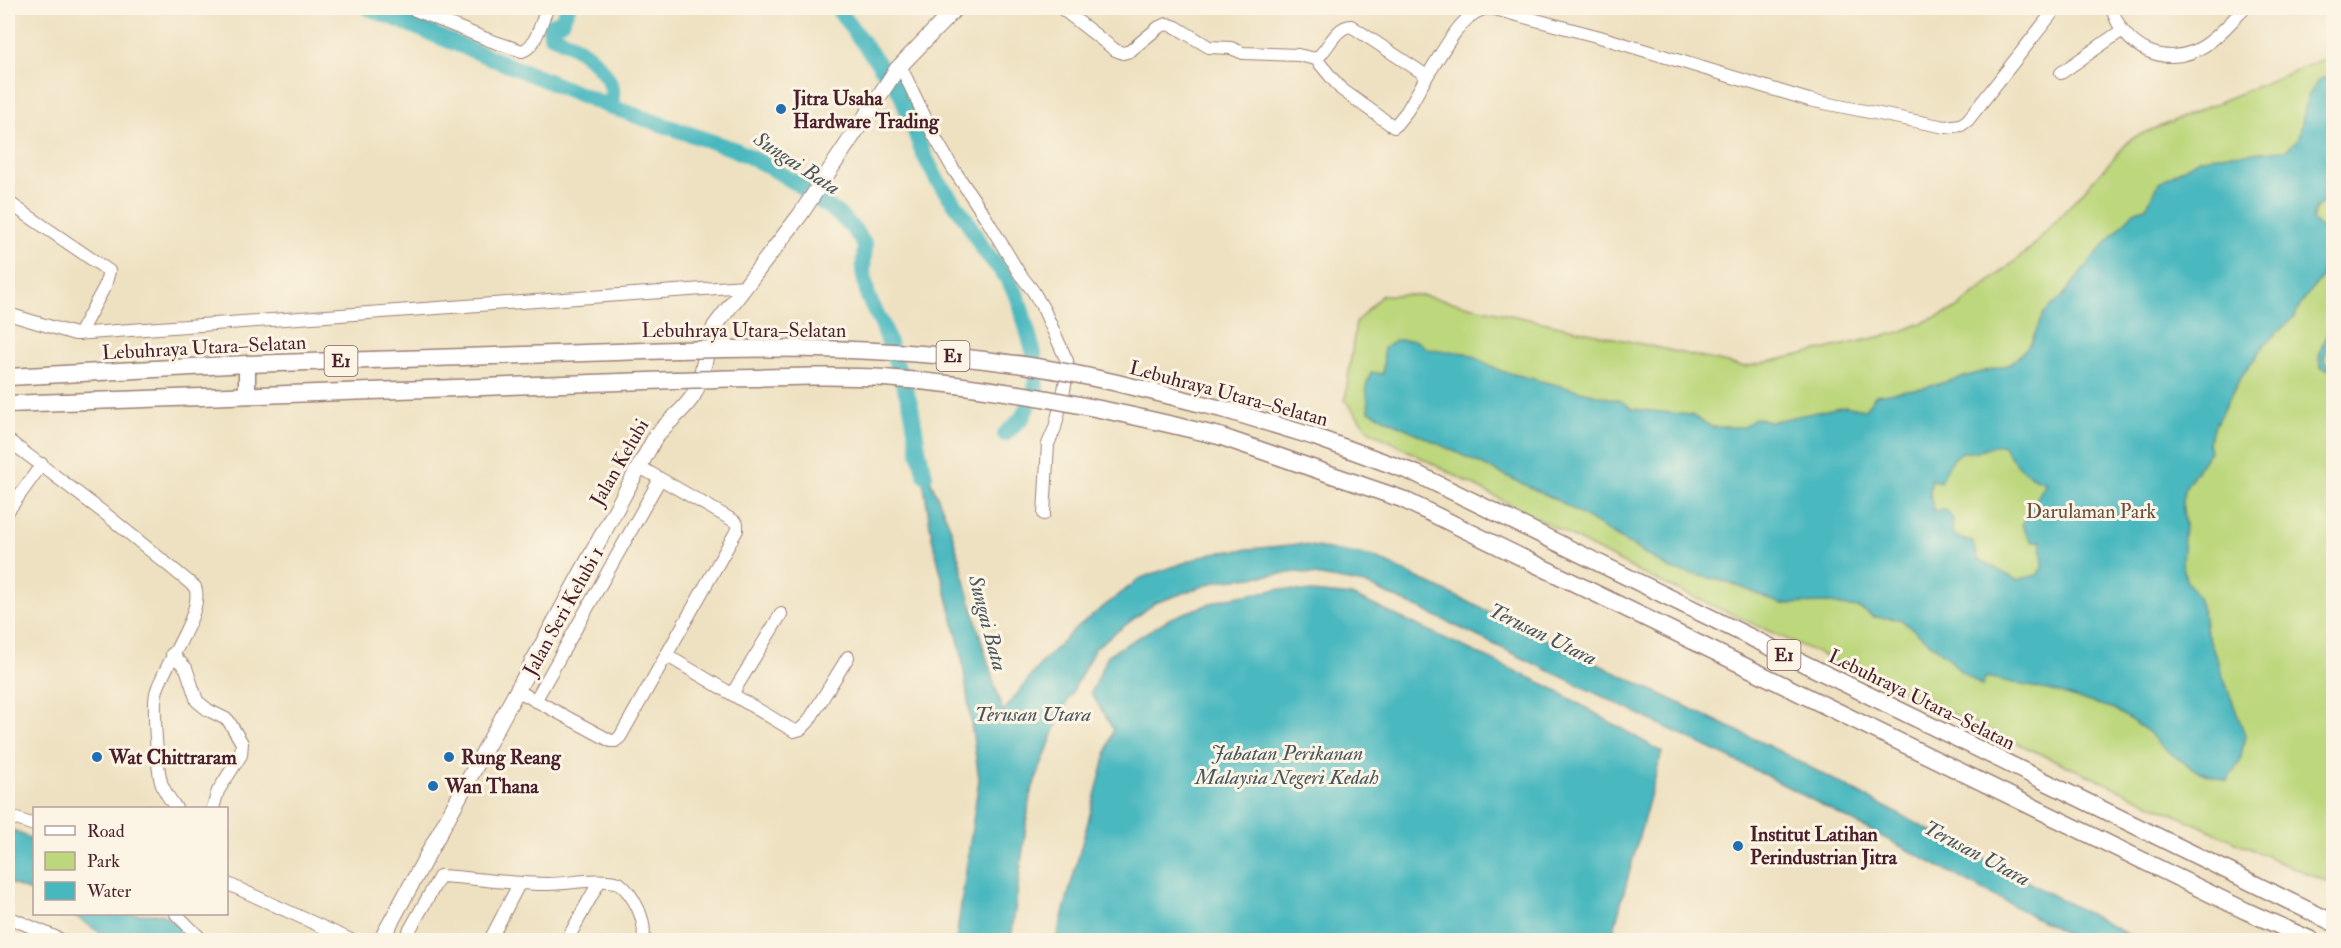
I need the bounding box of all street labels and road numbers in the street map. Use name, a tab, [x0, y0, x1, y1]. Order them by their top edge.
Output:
street label: Lebuhraya Utara–Selatan	[642, 318, 846, 343]
street label: Lebuhraya Utara–Selatan	[101, 330, 307, 365]
road number: E1	[936, 341, 970, 371]
road number: E1	[324, 346, 358, 376]
street label: Lebuhraya Utara–Selatan	[1127, 355, 1331, 432]
street label: Jalan Kelubi	[584, 414, 654, 511]
street label: Jalan Seri Kelubi 1	[517, 542, 609, 681]
road number: E1	[1768, 640, 1800, 670]
street label: Lebuhraya Utara–Selatan	[1824, 643, 2019, 756]

